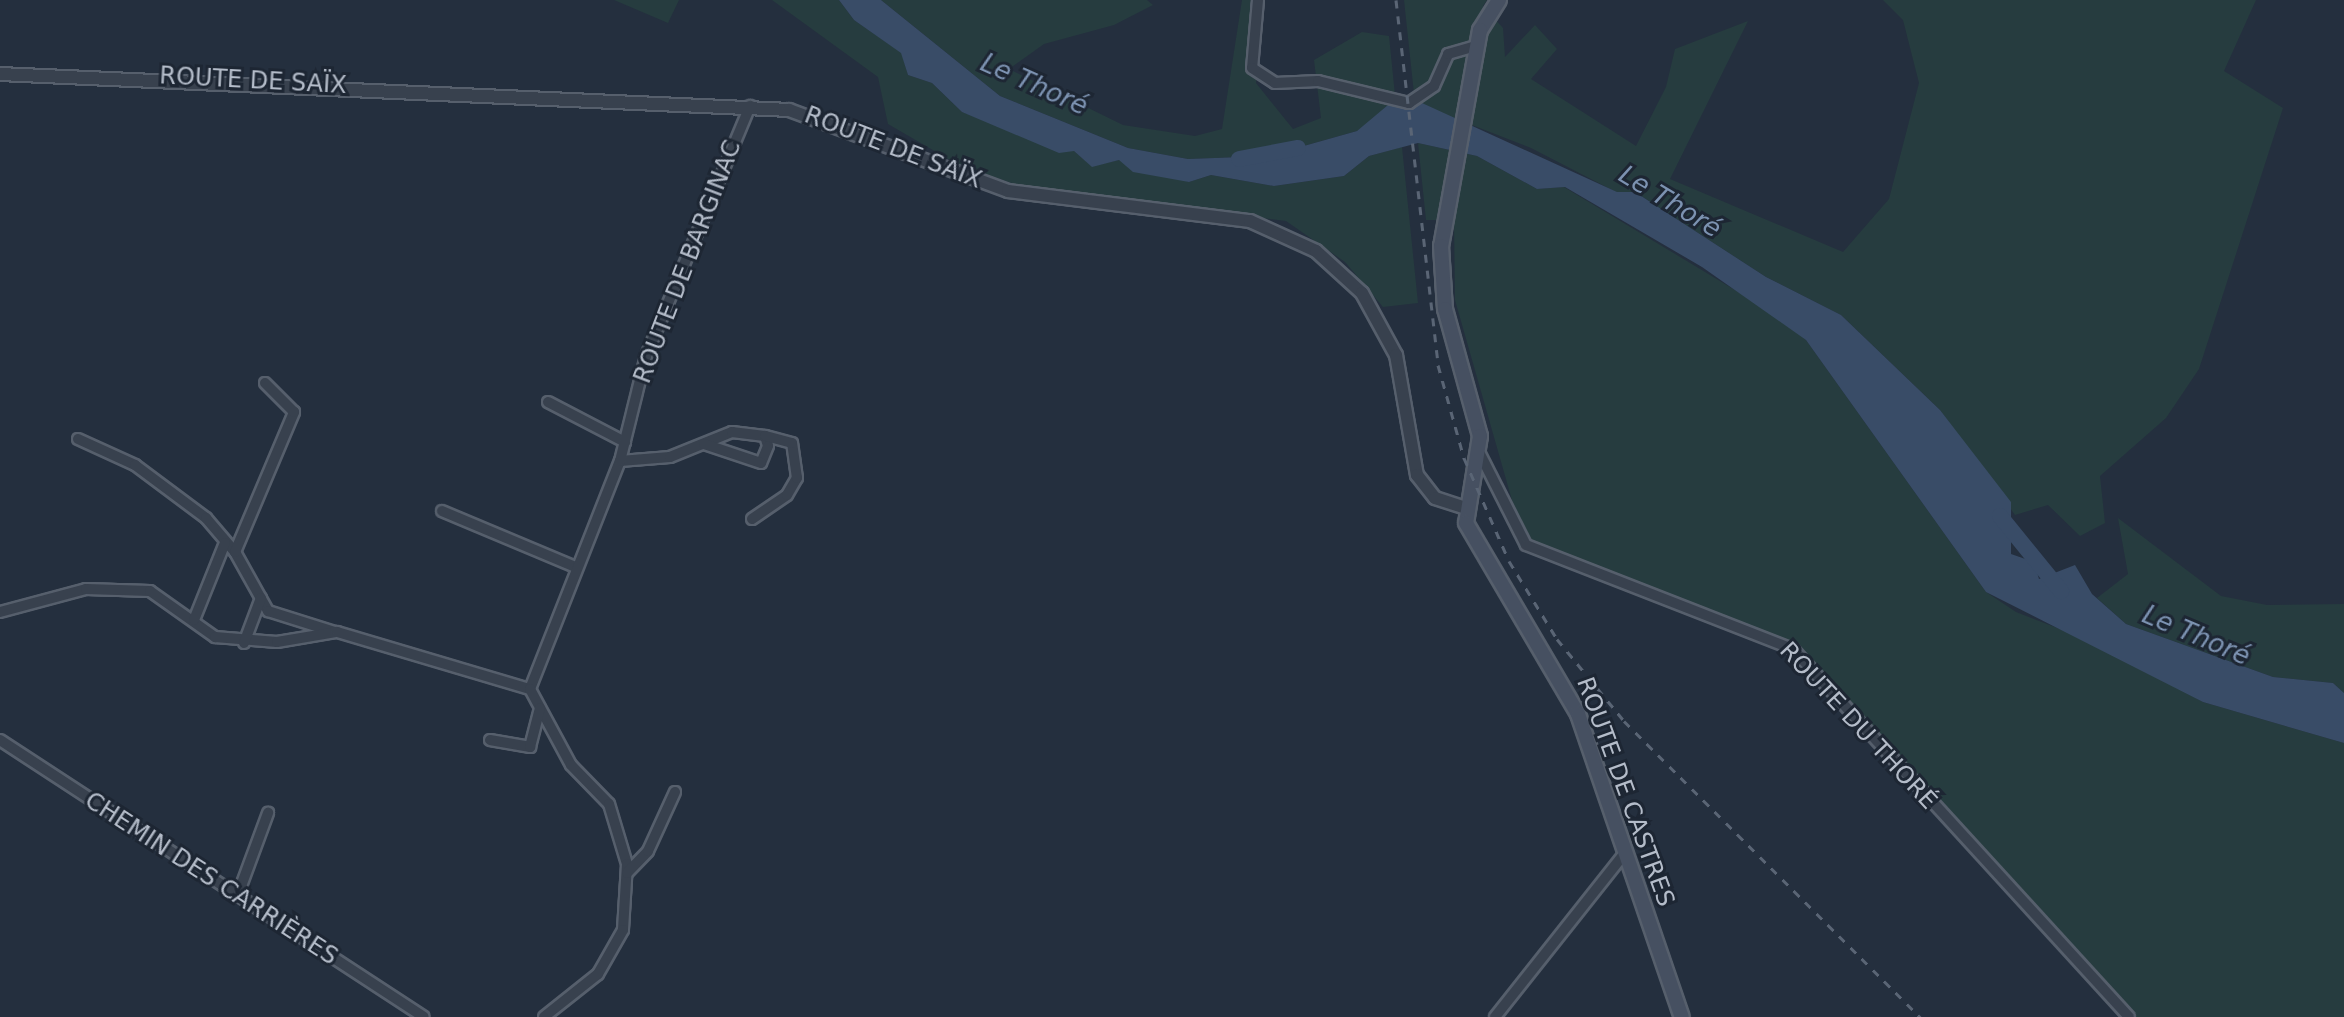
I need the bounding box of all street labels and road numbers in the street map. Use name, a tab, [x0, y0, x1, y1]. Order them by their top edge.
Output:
street label: ROUTE DE SAÏX	[159, 62, 347, 100]
street label: ROUTE DE SAÏX	[800, 101, 986, 195]
street label: ROUTE DE BARGINAC	[628, 137, 748, 387]
street label: ROUTE DU THORÉ	[1773, 637, 1943, 815]
street label: ROUTE DE CASTRES	[1570, 673, 1680, 911]
street label: CHEMIN DES CARRIÈRES	[79, 786, 343, 972]

